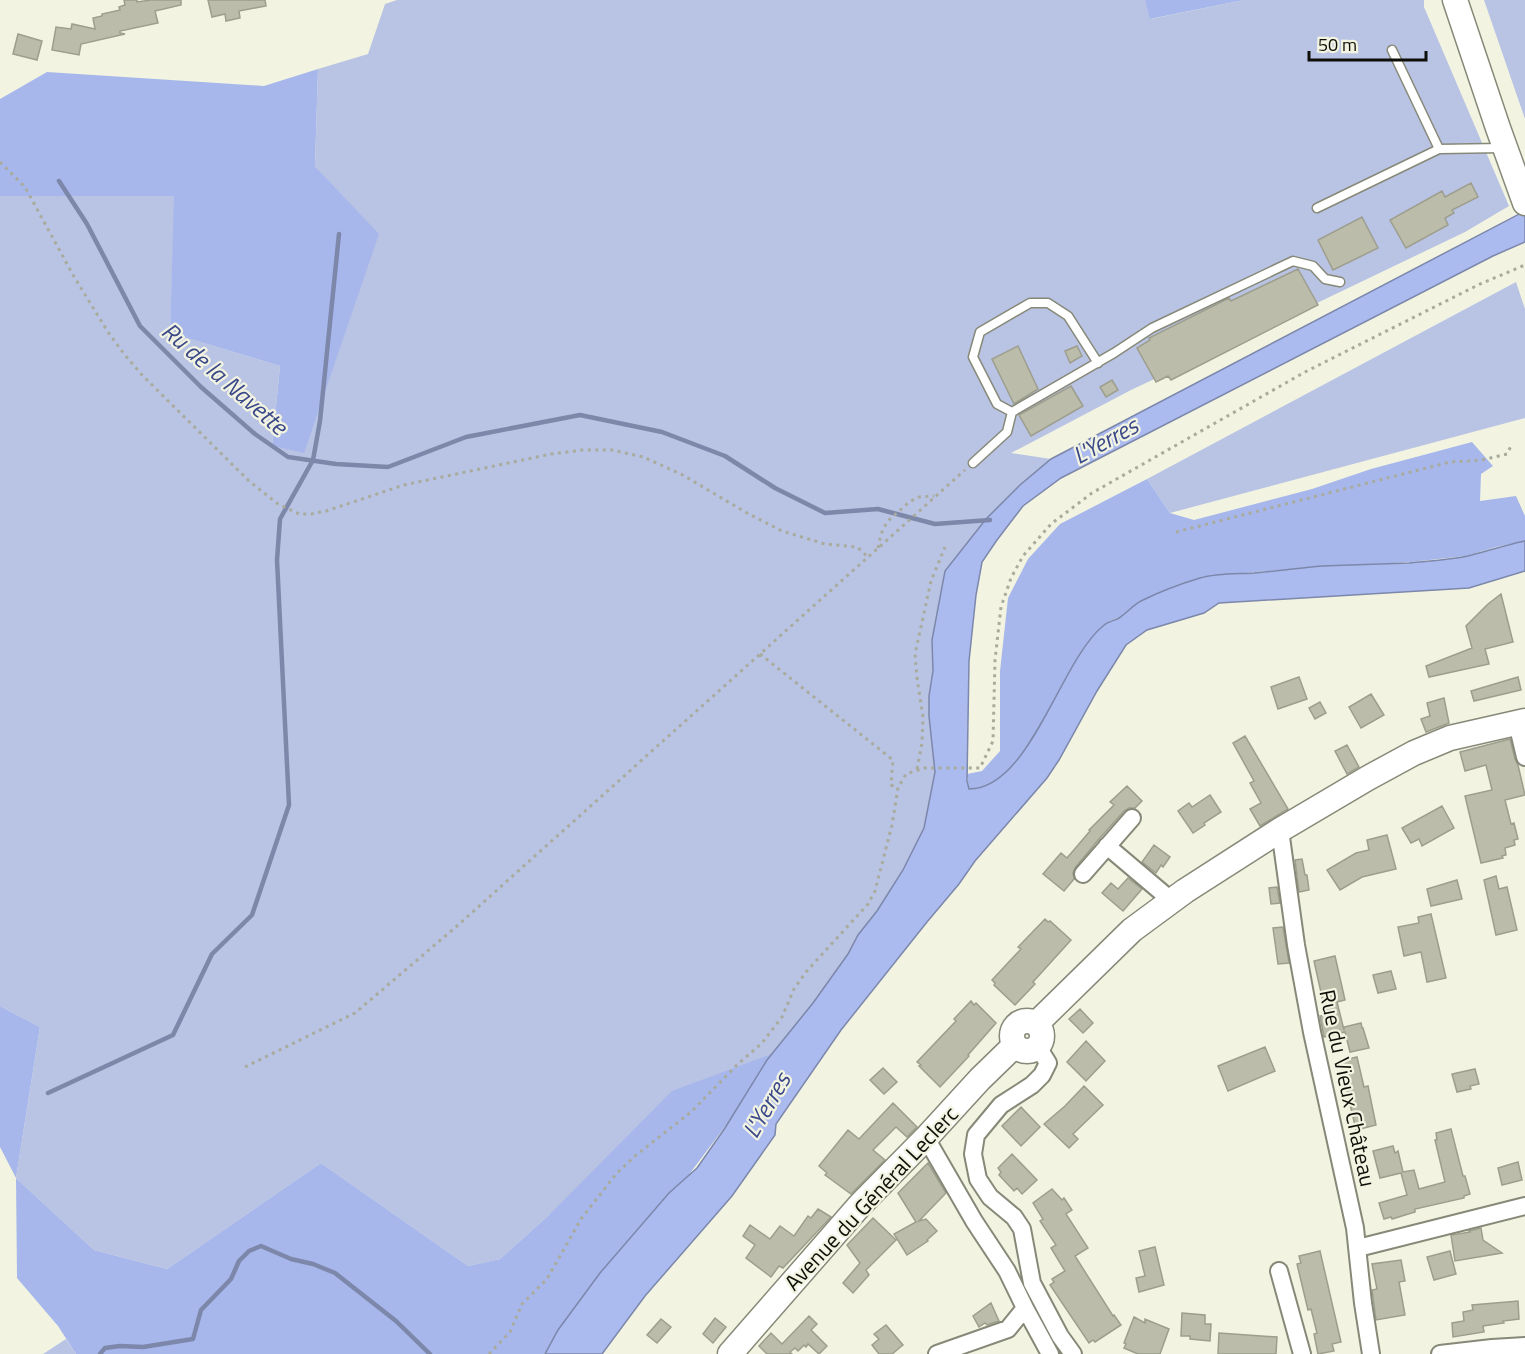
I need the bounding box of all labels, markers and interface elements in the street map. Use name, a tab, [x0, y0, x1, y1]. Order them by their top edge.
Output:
scale bar	[1309, 24, 1426, 62]
text: 50 m	[1318, 31, 1357, 58]
water label: Ru de la Navette	[154, 313, 297, 444]
water label: L'Yerres	[1066, 406, 1146, 473]
street label: Rue du Vieux Château	[1310, 986, 1386, 1190]
water label: L'Yerres	[733, 1064, 800, 1144]
street label: Avenue du Général Leclerc	[776, 1098, 966, 1298]

